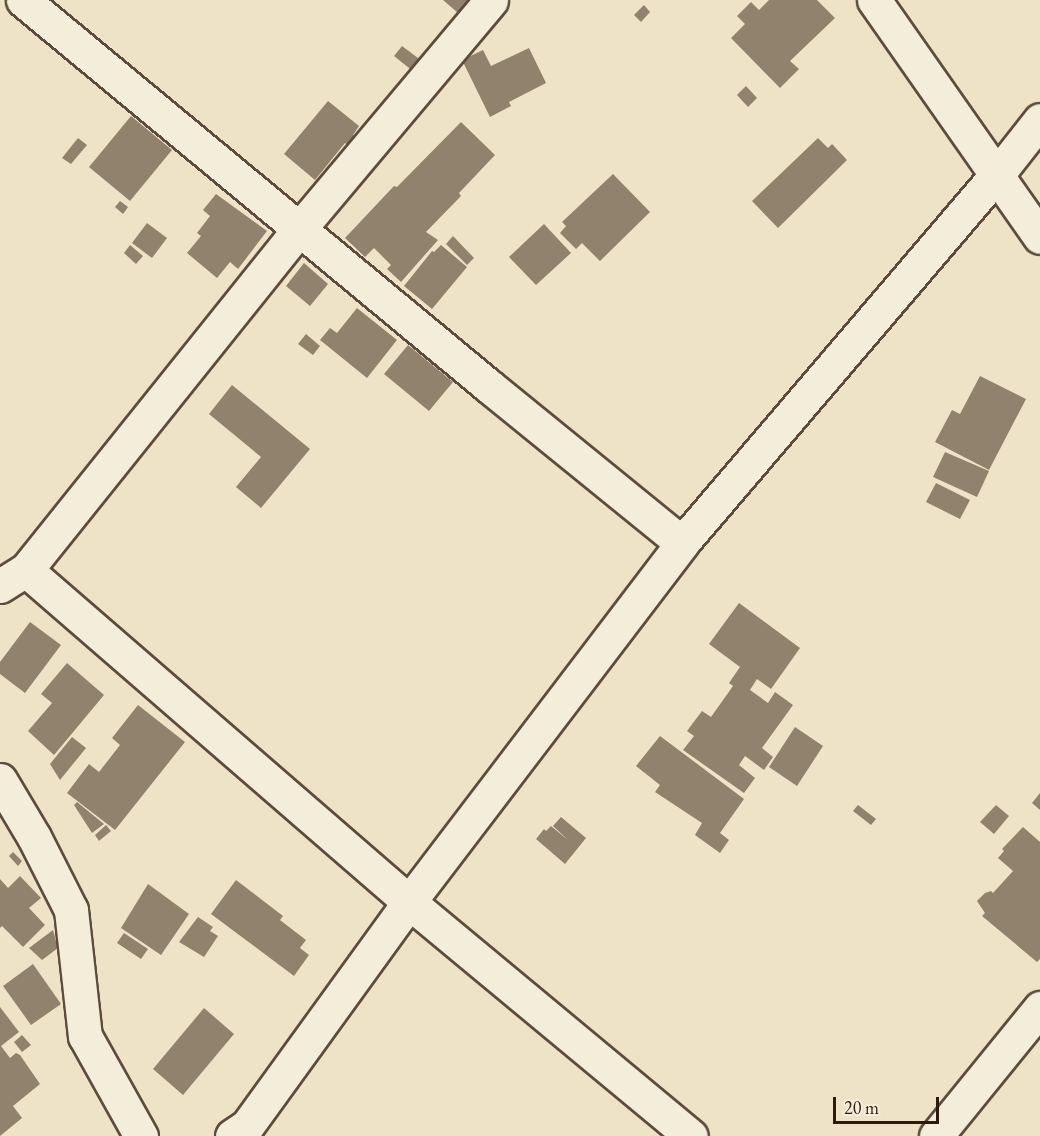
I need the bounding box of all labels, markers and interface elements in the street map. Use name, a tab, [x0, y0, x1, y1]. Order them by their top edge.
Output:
scale bar	[836, 1085, 942, 1123]
text: 20 m	[844, 1096, 879, 1119]

